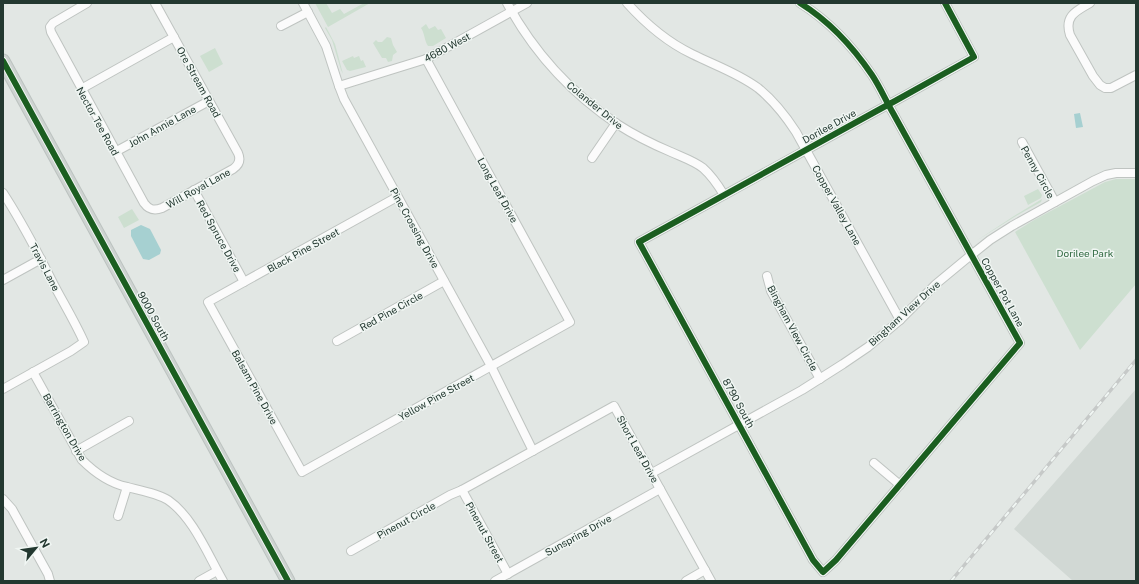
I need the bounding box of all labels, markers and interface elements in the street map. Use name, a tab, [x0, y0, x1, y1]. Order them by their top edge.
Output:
street label: 4680 West	[422, 30, 472, 64]
street label: Ore Stream Road	[175, 44, 223, 120]
street label: Colander Drive	[565, 79, 626, 131]
street label: Nector Tee Road	[74, 85, 122, 157]
street label: John Annie Lane	[126, 102, 198, 149]
street label: Dorilee Drive	[800, 106, 858, 146]
street label: Penny Circle	[1019, 144, 1057, 201]
street label: Long Leaf Drive	[475, 155, 521, 225]
street label: Copper Valley Lane	[810, 163, 864, 247]
street label: Will Royal Lane	[164, 165, 232, 211]
street label: Pine Crossing Drive	[388, 186, 442, 271]
street label: Red Spruce Drive	[194, 198, 244, 274]
street label: Black Pine Street	[265, 225, 341, 275]
street label: Travis Lane	[27, 241, 63, 293]
park label: Dorilee Park	[1057, 247, 1114, 259]
street label: Copper Pot Lane	[979, 255, 1027, 329]
street label: Bingham View Drive	[866, 277, 943, 348]
street label: Bingham View Circle	[765, 283, 821, 373]
street label: 9000 South	[136, 289, 173, 343]
street label: Red Pine Circle	[357, 289, 425, 333]
street label: Balsam Pine Drive	[230, 348, 281, 427]
street label: Yellow Pine Street	[396, 371, 476, 423]
street label: 8790 South	[721, 376, 758, 430]
street label: Barrington Drive	[41, 391, 89, 463]
street label: Short Leaf Drive	[615, 413, 662, 485]
street label: Pinenut Circle	[375, 499, 438, 541]
street label: Pinenut Street	[463, 500, 507, 564]
street label: Sunspring Drive	[543, 512, 614, 558]
north arrow	[16, 528, 56, 568]
text: N	[37, 536, 52, 550]

